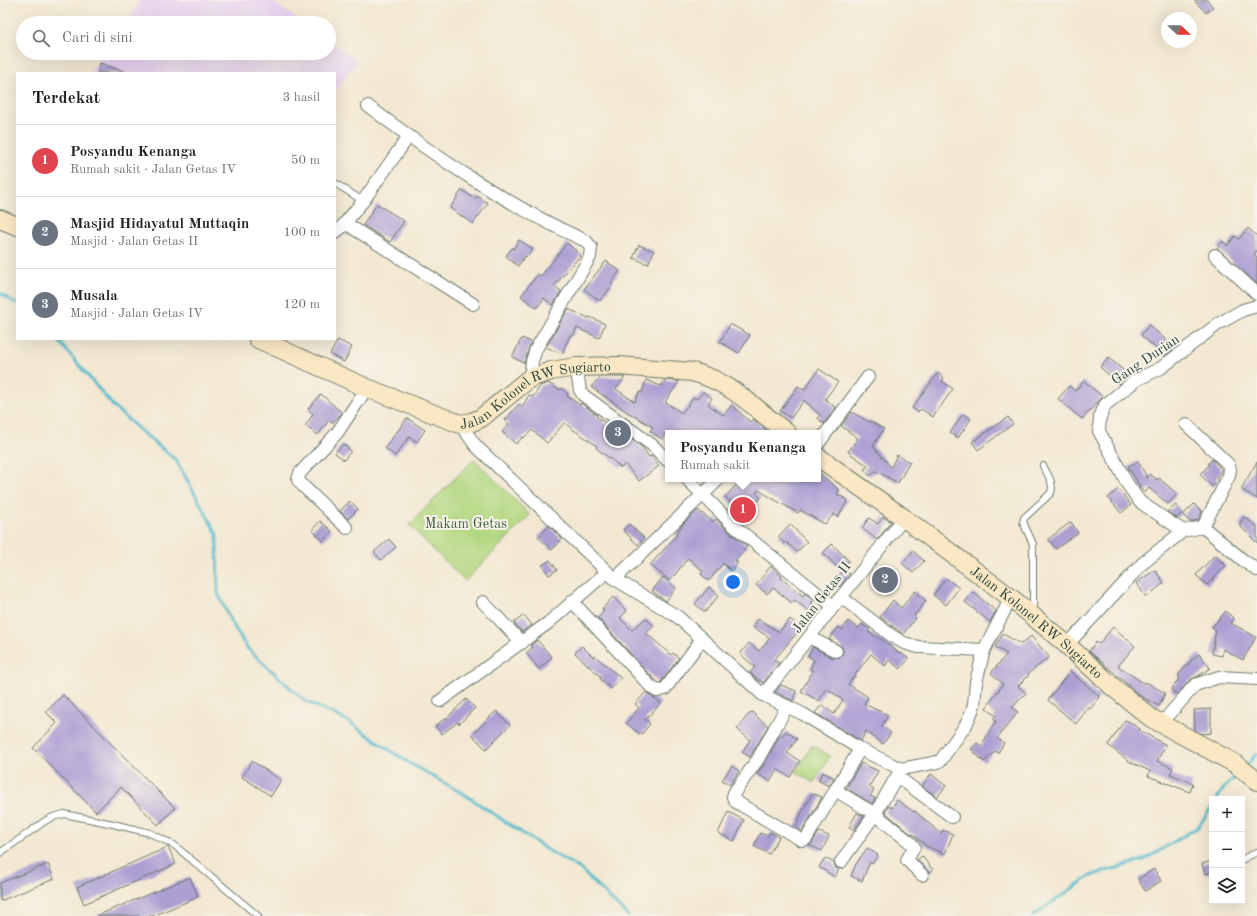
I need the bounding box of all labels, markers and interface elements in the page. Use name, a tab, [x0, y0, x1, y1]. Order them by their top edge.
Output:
north arrow	[1161, 12, 1197, 48]
search box	[16, 16, 336, 60]
icon: search	[30, 27, 52, 49]
text: Cari di sini	[62, 31, 133, 46]
text: Terdekat	[32, 90, 100, 107]
text: 3 hasil	[283, 91, 320, 104]
text: Posyandu Kenanga	[70, 145, 196, 160]
text: 1	[41, 154, 49, 167]
text: 50 m	[291, 154, 320, 167]
text: Rumah sakit · Jalan Getas IV	[70, 163, 236, 176]
text: Masjid Hidayatul Muttaqin	[70, 217, 249, 232]
text: 2	[41, 226, 49, 239]
text: 100 m	[283, 226, 320, 239]
text: Masjid · Jalan Getas II	[70, 235, 198, 248]
text: Musala	[70, 289, 118, 304]
text: 3	[41, 298, 49, 311]
text: 120 m	[283, 298, 320, 311]
text: Masjid · Jalan Getas IV	[70, 307, 203, 320]
street label: Gang Durian	[1109, 332, 1182, 388]
street label: Jalan Kolonel RW Sugiarto	[459, 360, 611, 432]
pin: 3	[605, 418, 631, 448]
popup	[665, 430, 821, 482]
text: Posyandu Kenanga	[680, 441, 806, 456]
text: Rumah sakit	[680, 459, 750, 472]
pin: 1	[730, 495, 756, 525]
park label: Makam Getas	[425, 517, 507, 531]
street label: Jalan Getas II	[790, 559, 854, 636]
street label: Jalan Kolonel RW Sugiarto	[967, 564, 1105, 682]
pin: 2	[872, 565, 898, 595]
your location	[723, 572, 743, 592]
map controls	[1209, 796, 1245, 904]
button: +	[1209, 796, 1245, 832]
button: −	[1209, 832, 1245, 868]
button: layers	[1209, 868, 1245, 904]

